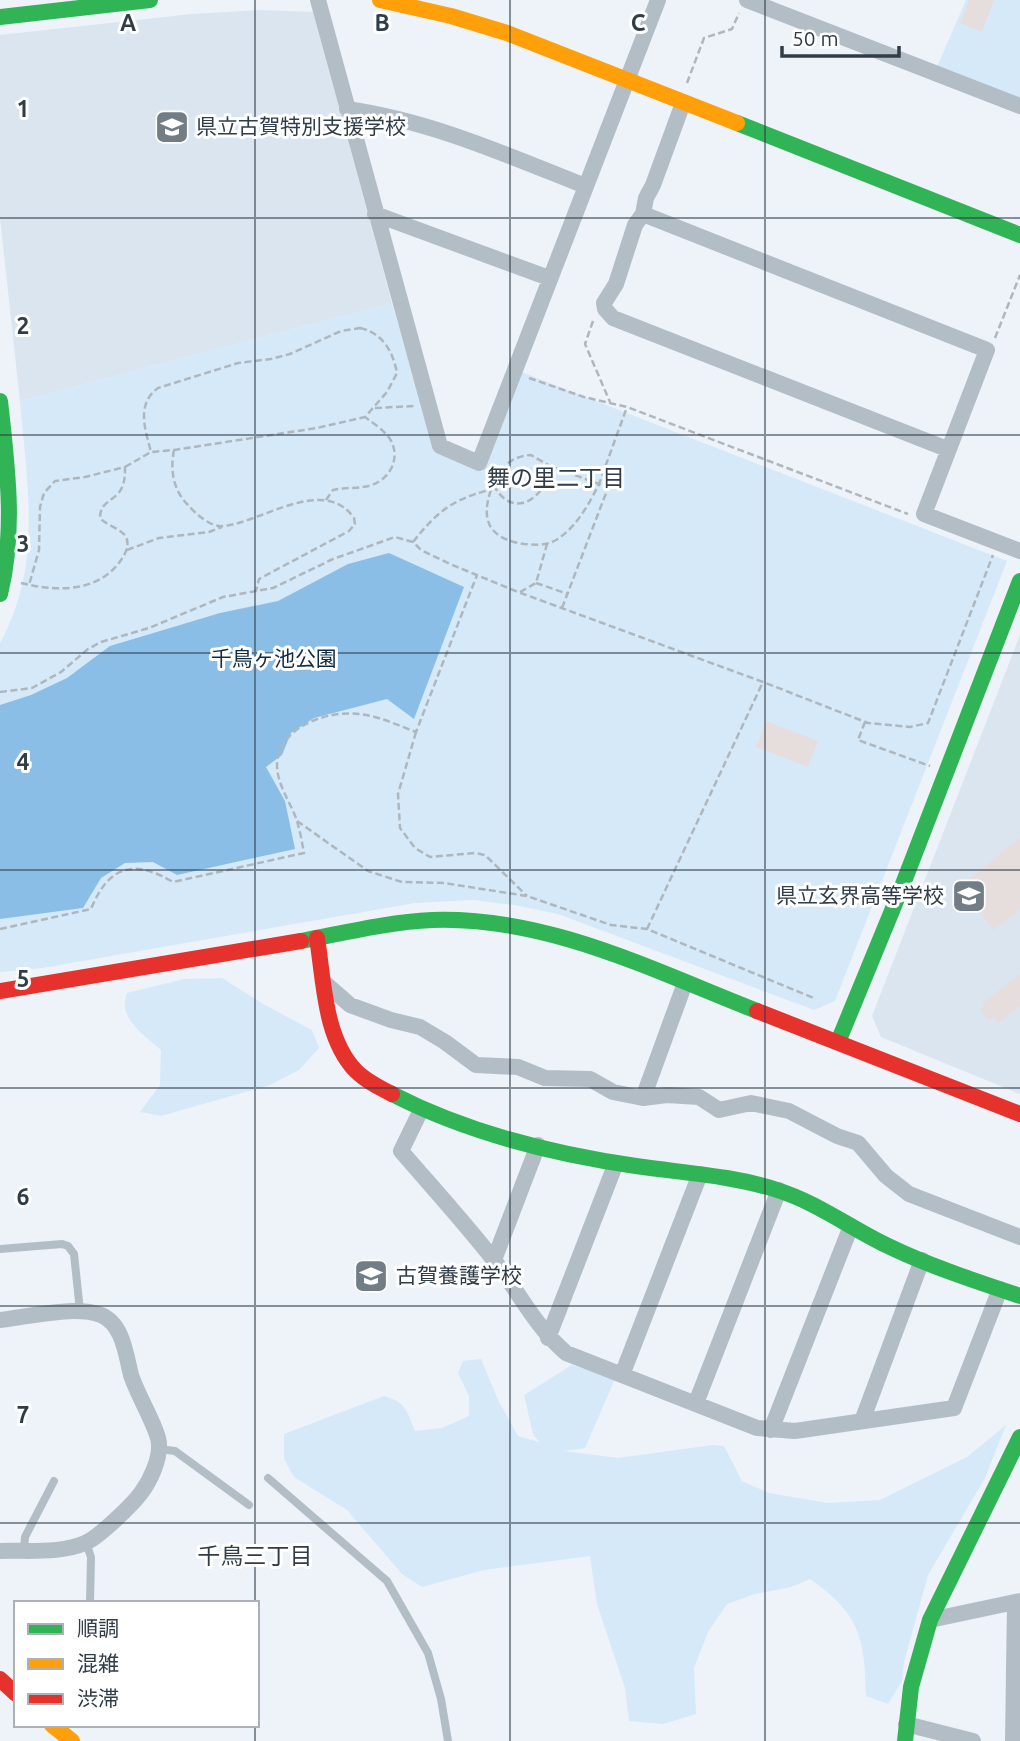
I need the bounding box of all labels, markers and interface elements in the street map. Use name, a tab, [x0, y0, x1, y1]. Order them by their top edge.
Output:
text: A	[120, 10, 136, 35]
text: B	[374, 10, 390, 35]
text: C	[631, 10, 646, 35]
scale bar	[782, 14, 899, 58]
text: 50 m	[792, 26, 839, 50]
text: 1	[17, 96, 29, 121]
school or university icon: 県立古賀特別支援学校	[153, 108, 191, 146]
place label: 県立古賀特別支援学校	[196, 114, 406, 138]
text: 2	[17, 313, 29, 338]
district label: 舞の里二丁目	[487, 465, 625, 490]
text: 3	[17, 531, 29, 556]
park label: 千鳥ヶ池公園	[211, 646, 337, 670]
text: 4	[17, 749, 30, 774]
school or university icon: 県立玄界高等学校	[950, 877, 988, 915]
place label: 県立玄界高等学校	[776, 883, 944, 907]
text: 5	[17, 966, 29, 991]
text: 6	[17, 1184, 30, 1209]
school or university icon: 古賀養護学校	[352, 1257, 390, 1295]
place label: 古賀養護学校	[396, 1263, 522, 1287]
text: 7	[17, 1402, 29, 1427]
district label: 千鳥三丁目	[198, 1543, 313, 1568]
legend	[14, 1601, 259, 1727]
text: 順調	[77, 1616, 119, 1640]
text: 混雑	[77, 1651, 119, 1675]
text: 渋滞	[77, 1686, 119, 1710]

